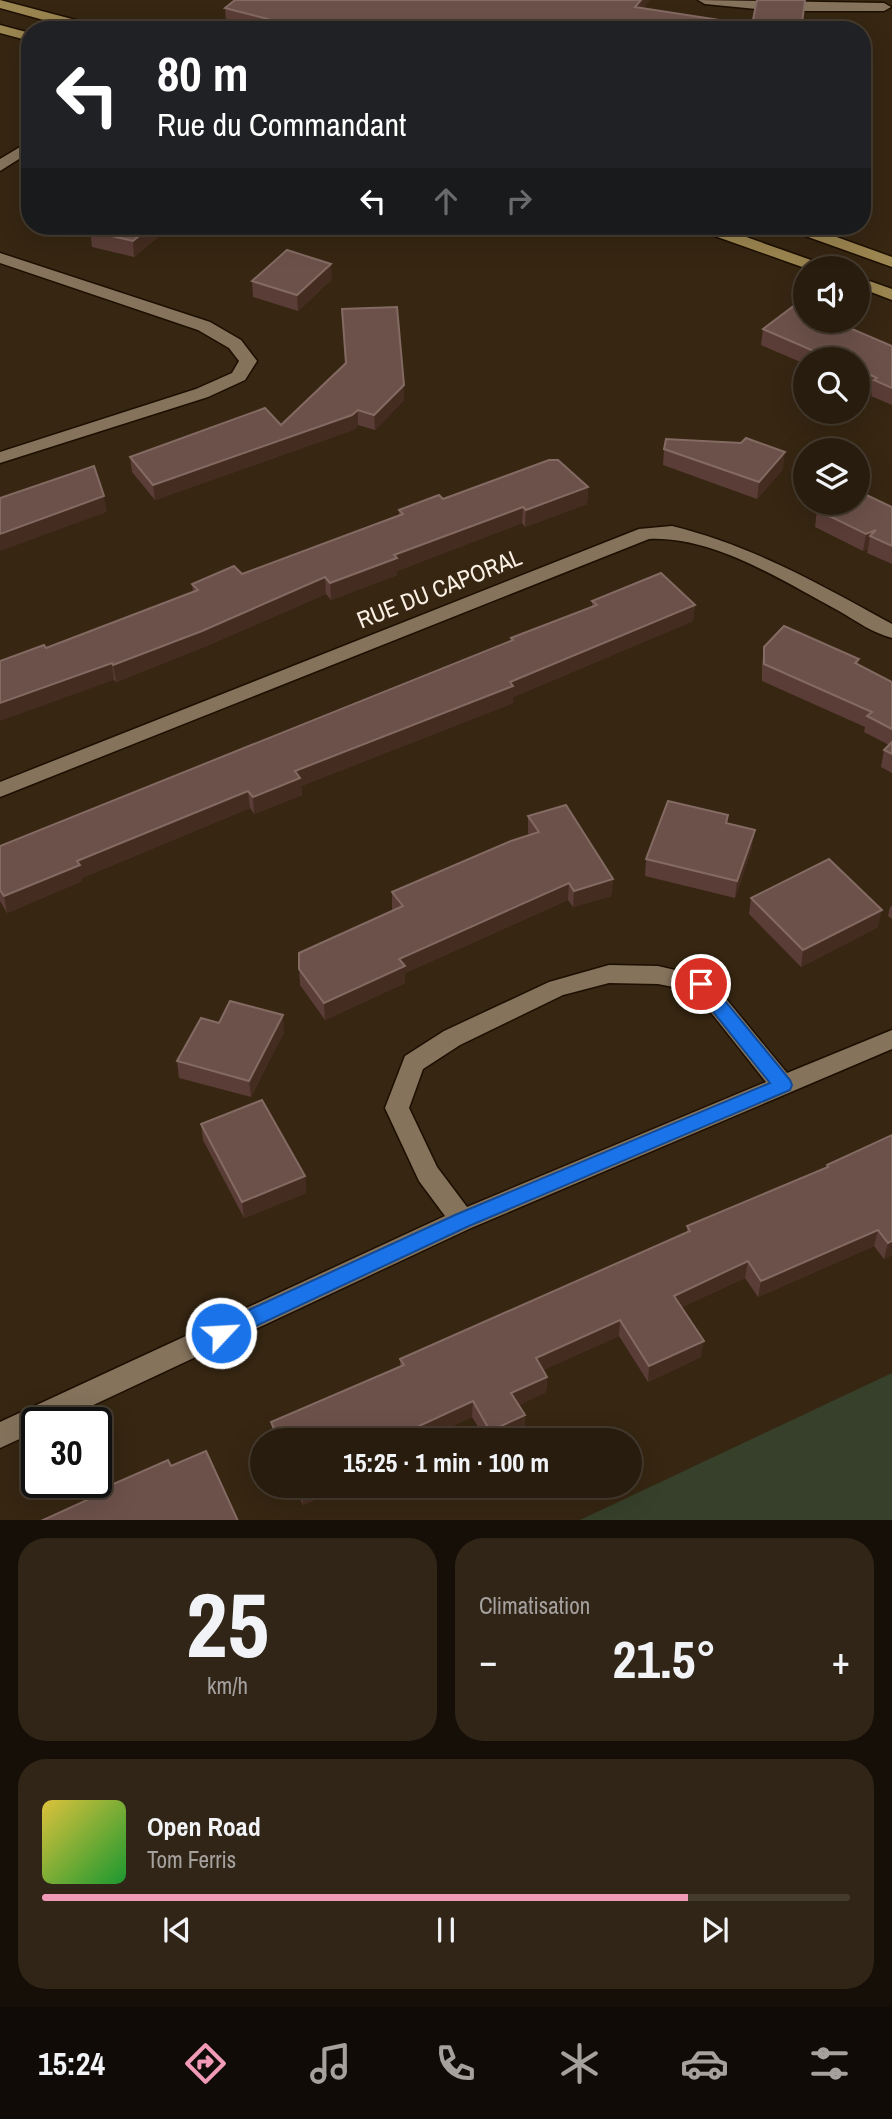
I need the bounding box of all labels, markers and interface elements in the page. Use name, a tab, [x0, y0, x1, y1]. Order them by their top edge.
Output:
text: 80 m	[157, 40, 249, 106]
icon: left	[42, 49, 133, 140]
text: Rue du Commandant	[157, 103, 406, 146]
icon: left	[354, 182, 392, 220]
icon: ahead	[427, 182, 465, 220]
icon: right	[500, 182, 538, 220]
map controls	[793, 256, 870, 515]
button: sound	[793, 256, 870, 333]
button: search	[793, 347, 870, 424]
button: layers	[793, 438, 870, 515]
street label: RUE DU CAPORAL	[352, 540, 526, 636]
pin	[671, 954, 731, 1014]
icon: arrive	[682, 965, 720, 1003]
position arrow	[184, 1296, 258, 1370]
speed limit sign: 30	[21, 1407, 112, 1498]
text: 15:25 · 1 min · 100 m	[343, 1445, 549, 1480]
text: 25	[186, 1563, 269, 1685]
text: Climatisation	[479, 1590, 590, 1621]
text: 21.5°	[613, 1624, 716, 1694]
text: −	[479, 1635, 497, 1686]
text: +	[832, 1635, 850, 1686]
text: km/h	[207, 1670, 248, 1701]
text: Open Road	[147, 1809, 261, 1844]
text: Tom Ferris	[147, 1844, 236, 1875]
icon: previous	[158, 1911, 196, 1949]
icon: pause	[427, 1911, 465, 1949]
icon: next	[696, 1911, 734, 1949]
icon: directions	[181, 2039, 230, 2088]
icon: music	[306, 2039, 355, 2088]
icon: phone	[431, 2039, 480, 2088]
icon: climate	[555, 2039, 604, 2088]
icon: car	[680, 2039, 729, 2088]
icon: filters	[805, 2039, 854, 2088]
text: 15:24	[38, 2042, 105, 2085]

